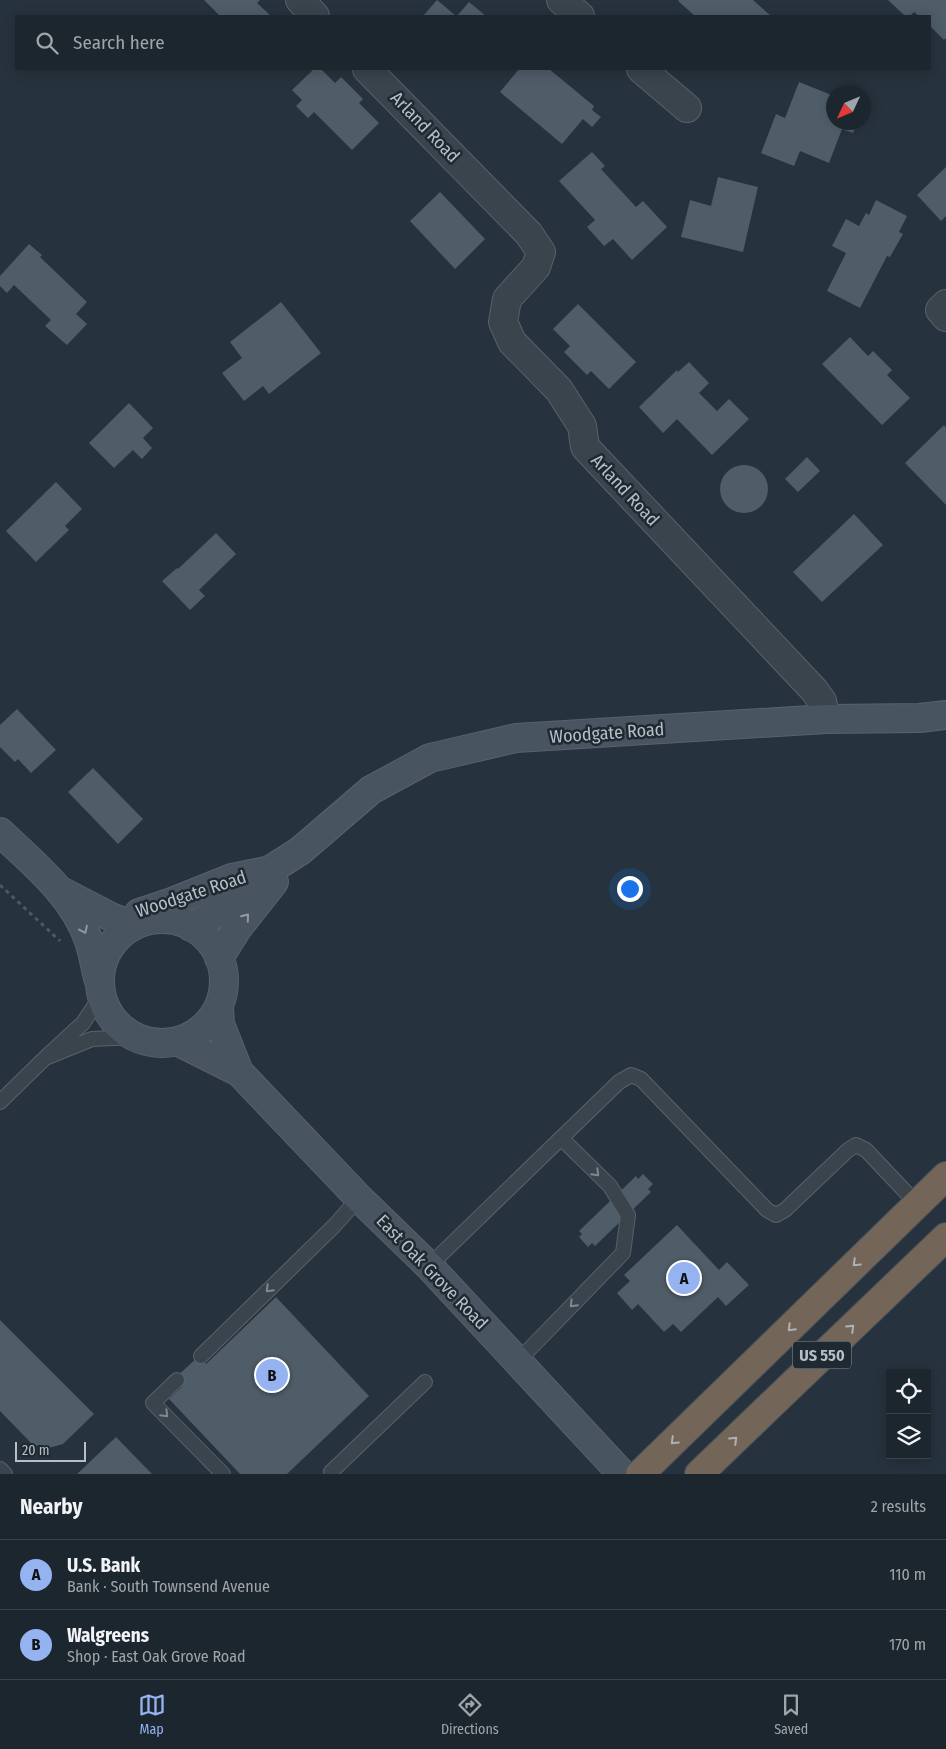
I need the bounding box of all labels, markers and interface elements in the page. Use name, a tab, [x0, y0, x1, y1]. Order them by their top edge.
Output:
search box	[15, 15, 931, 70]
icon: search	[33, 29, 61, 57]
text: Search here	[73, 31, 165, 54]
north arrow	[826, 85, 871, 130]
street label: Arland Road	[386, 87, 464, 167]
street label: Arland Road	[586, 450, 664, 530]
street label: Woodgate Road	[549, 718, 665, 748]
street label: Woodgate Road	[133, 866, 249, 922]
your location	[617, 876, 643, 902]
one-way arrow	[240, 914, 248, 923]
one-way arrow	[78, 925, 88, 934]
one-way arrow	[590, 1167, 599, 1176]
street label: East Oak Grove Road	[372, 1210, 492, 1334]
one-way arrow	[853, 1257, 862, 1266]
pin: A	[668, 1259, 700, 1297]
one-way arrow	[265, 1283, 274, 1292]
one-way arrow	[570, 1298, 579, 1307]
one-way arrow	[788, 1322, 797, 1331]
one-way arrow	[845, 1325, 854, 1334]
road number: US 550	[793, 1342, 851, 1368]
pin: B	[256, 1356, 288, 1394]
map controls	[886, 1369, 931, 1459]
button: locate	[886, 1369, 931, 1414]
one-way arrow	[159, 1409, 168, 1418]
button: layers	[886, 1414, 931, 1459]
one-way arrow	[671, 1435, 680, 1444]
one-way arrow	[728, 1437, 737, 1446]
scale bar	[15, 1439, 86, 1462]
text: 20 m	[22, 1442, 50, 1459]
text: Nearby	[20, 1494, 82, 1520]
text: 2 results	[871, 1497, 926, 1516]
text: U.S. Bank	[67, 1554, 140, 1577]
text: A	[32, 1565, 40, 1584]
text: 110 m	[889, 1565, 926, 1584]
text: Bank · South Townsend Avenue	[67, 1577, 270, 1596]
text: Walgreens	[67, 1624, 149, 1647]
text: B	[32, 1635, 40, 1654]
text: 170 m	[889, 1635, 926, 1654]
text: Shop · East Oak Grove Road	[67, 1647, 246, 1666]
tab: Map	[138, 1691, 166, 1738]
tab: Directions	[441, 1691, 499, 1738]
tab: Saved	[774, 1691, 808, 1738]

